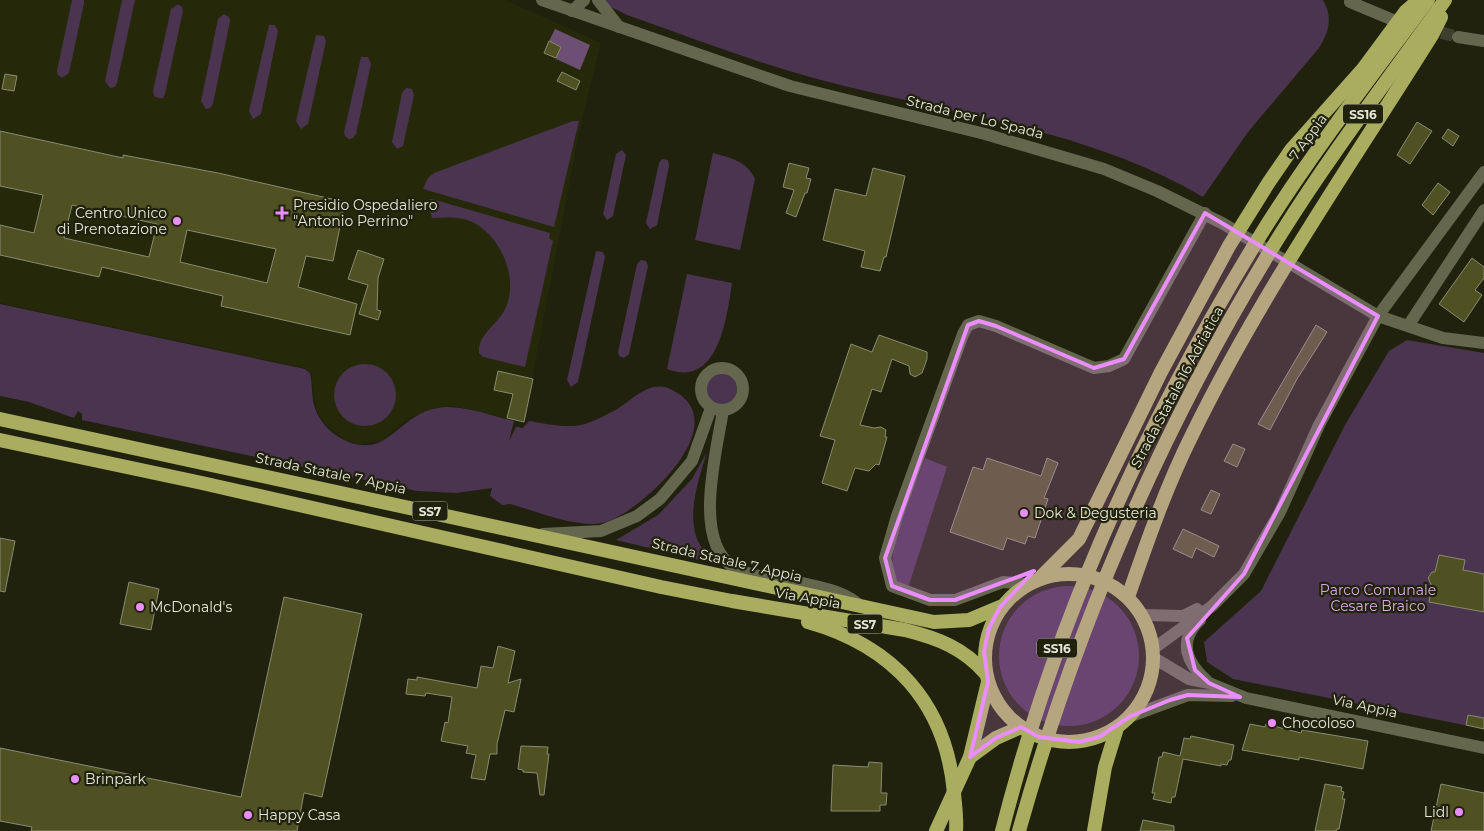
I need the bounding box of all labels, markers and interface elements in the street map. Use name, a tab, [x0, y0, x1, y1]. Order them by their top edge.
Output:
street label: Strada per Lo Spada	[904, 91, 1046, 143]
road number: SS16	[1343, 105, 1383, 124]
street label: 7 Appia	[1285, 110, 1331, 164]
place label: Presidio Ospedaliero "Antonio Perrino"	[293, 196, 438, 230]
place label: Centro Unico di Prenotazione	[57, 204, 167, 238]
marker: Presidio Ospedaliero "Antonio Perrino"	[275, 206, 289, 220]
marker: Centro Unico di Prenotazione	[171, 215, 183, 227]
street label: Strada Statale 16 Adriatica	[1127, 303, 1227, 471]
street label: Strada Statale 7 Appia	[254, 448, 408, 498]
road number: SS7	[412, 502, 448, 520]
place label: Dok & Degusteria	[1034, 504, 1157, 522]
marker: Dok & Degusteria	[1018, 507, 1030, 519]
street label: Strada Statale 7 Appia	[650, 534, 804, 586]
park label: Parco Comunale Cesare Braico	[1320, 581, 1436, 615]
street label: Via Appia	[774, 583, 842, 613]
place label: McDonald's	[150, 598, 232, 616]
marker: McDonald's	[134, 601, 146, 613]
road number: SS7	[848, 614, 882, 634]
road number: SS16	[1037, 638, 1077, 658]
street label: Via Appia	[1331, 690, 1399, 722]
place label: Chocoloso	[1282, 714, 1355, 732]
marker: Chocoloso	[1266, 717, 1278, 729]
place label: Brinpark	[85, 770, 147, 788]
marker: Brinpark	[69, 773, 81, 785]
place label: Lidl	[1424, 803, 1449, 821]
place label: Happy Casa	[258, 806, 341, 824]
marker: Lidl	[1453, 806, 1465, 818]
marker: Happy Casa	[242, 809, 254, 821]

